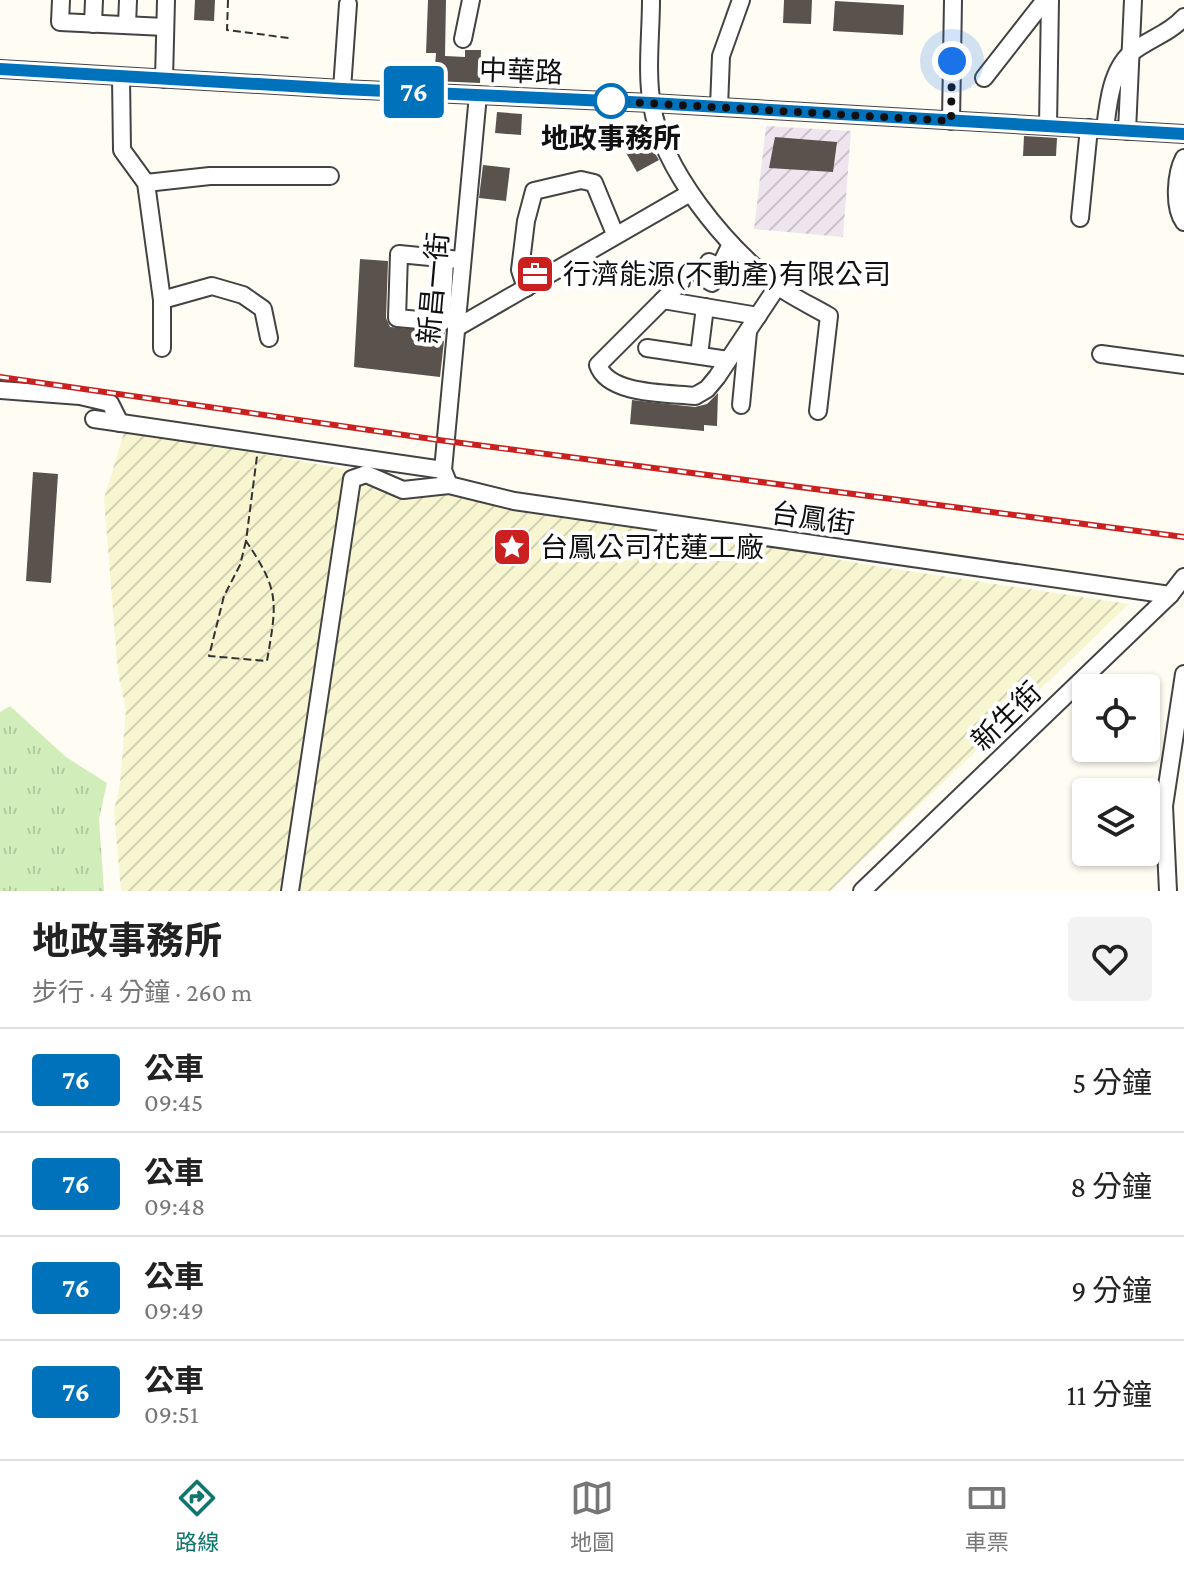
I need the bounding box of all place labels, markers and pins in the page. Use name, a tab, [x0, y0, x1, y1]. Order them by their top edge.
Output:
marker: 地政事務所	[594, 84, 628, 118]
place label: 地政事務所	[541, 123, 681, 154]
office icon: 行濟能源(不動產)有限公司	[514, 253, 556, 295]
place label: 行濟能源(不動產)有限公司	[563, 259, 891, 291]
place icon: 台鳳公司花蓮工廠	[491, 526, 533, 568]
place label: 台鳳公司花蓮工廠	[540, 532, 764, 563]

